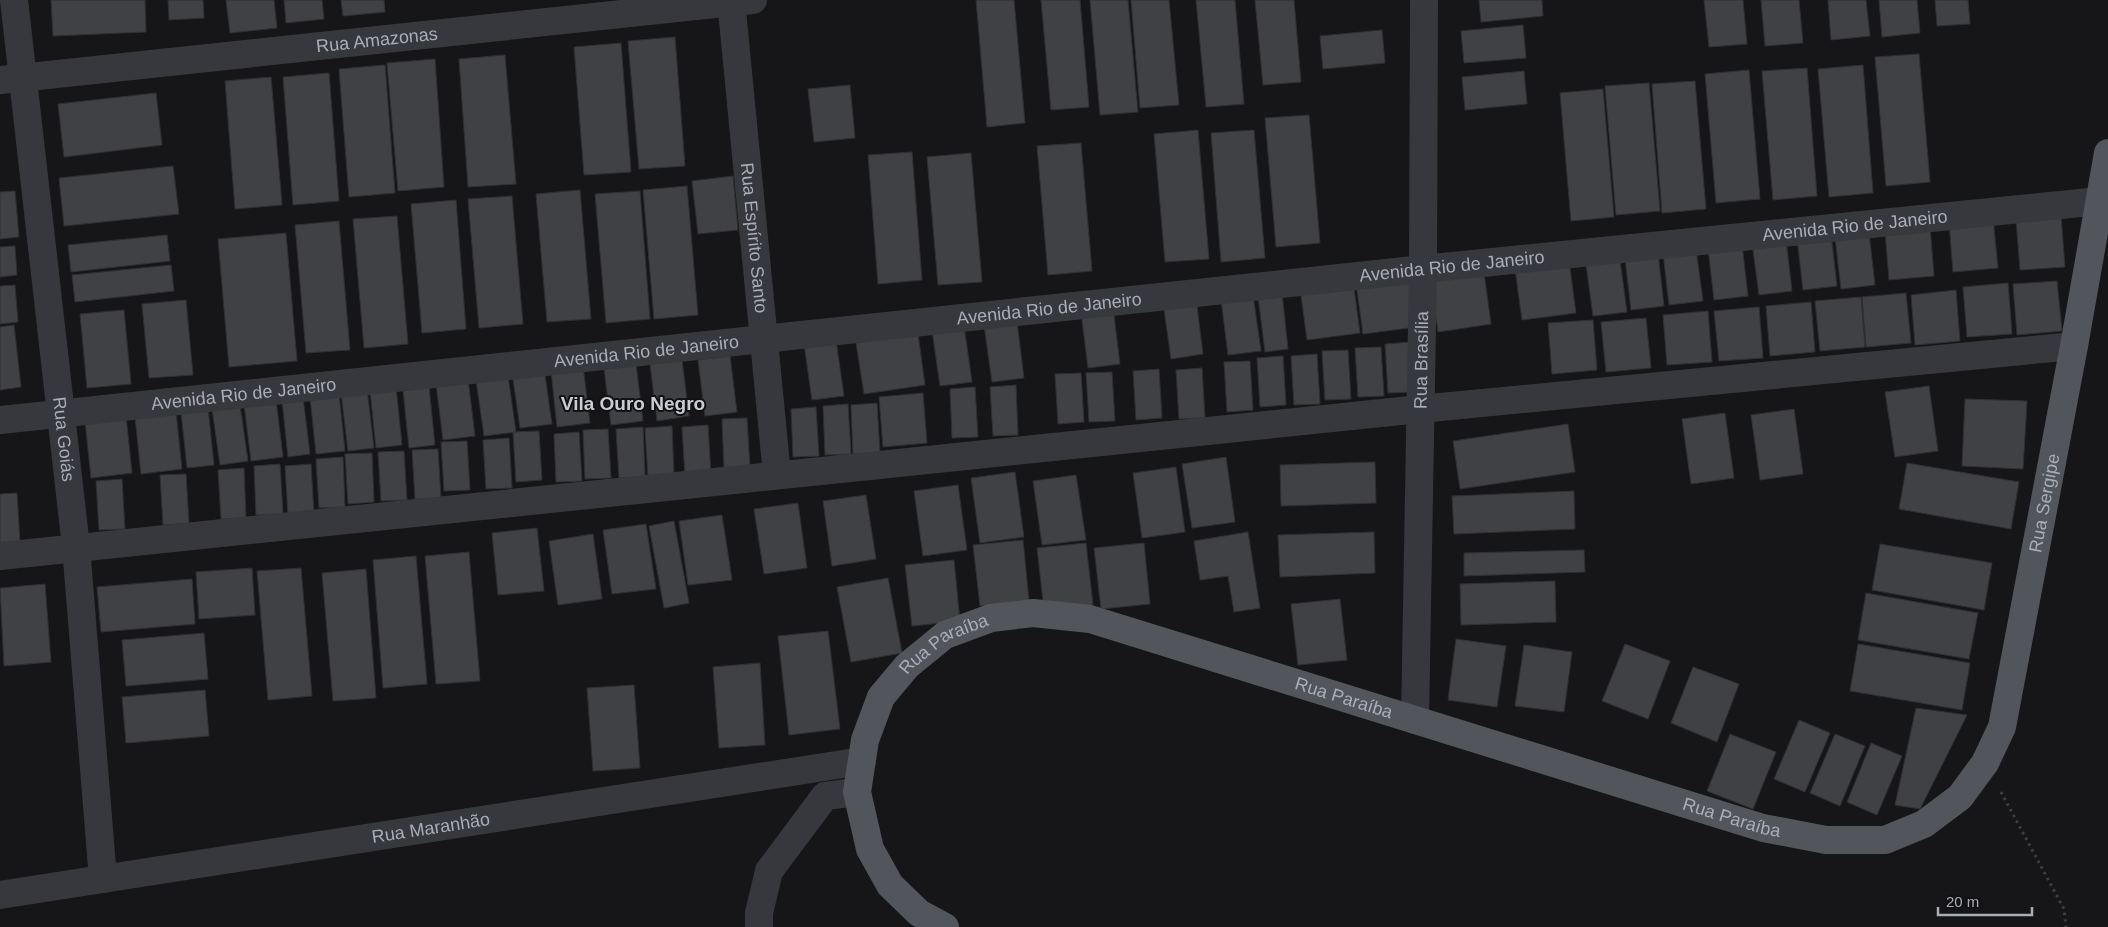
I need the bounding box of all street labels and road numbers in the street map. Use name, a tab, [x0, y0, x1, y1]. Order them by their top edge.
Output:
street label: Rua Amazonas	[315, 24, 439, 56]
street label: Rua Espírito Santo	[737, 162, 771, 314]
street label: Avenida Rio de Janeiro	[1761, 206, 1948, 245]
street label: Avenida Rio de Janeiro	[1358, 247, 1545, 286]
street label: Avenida Rio de Janeiro	[956, 289, 1143, 328]
street label: Rua Brasília	[1411, 310, 1432, 409]
street label: Avenida Rio de Janeiro	[553, 332, 740, 371]
street label: Avenida Rio de Janeiro	[150, 374, 337, 414]
street label: Rua Goiás	[49, 396, 79, 483]
street label: Rua Sergipe	[2025, 452, 2063, 554]
street label: Rua Paraíba	[895, 610, 992, 678]
street label: Rua Paraíba	[1293, 673, 1396, 723]
street label: Rua Paraíba	[1680, 794, 1783, 841]
street label: Rua Maranhão	[370, 809, 491, 847]

